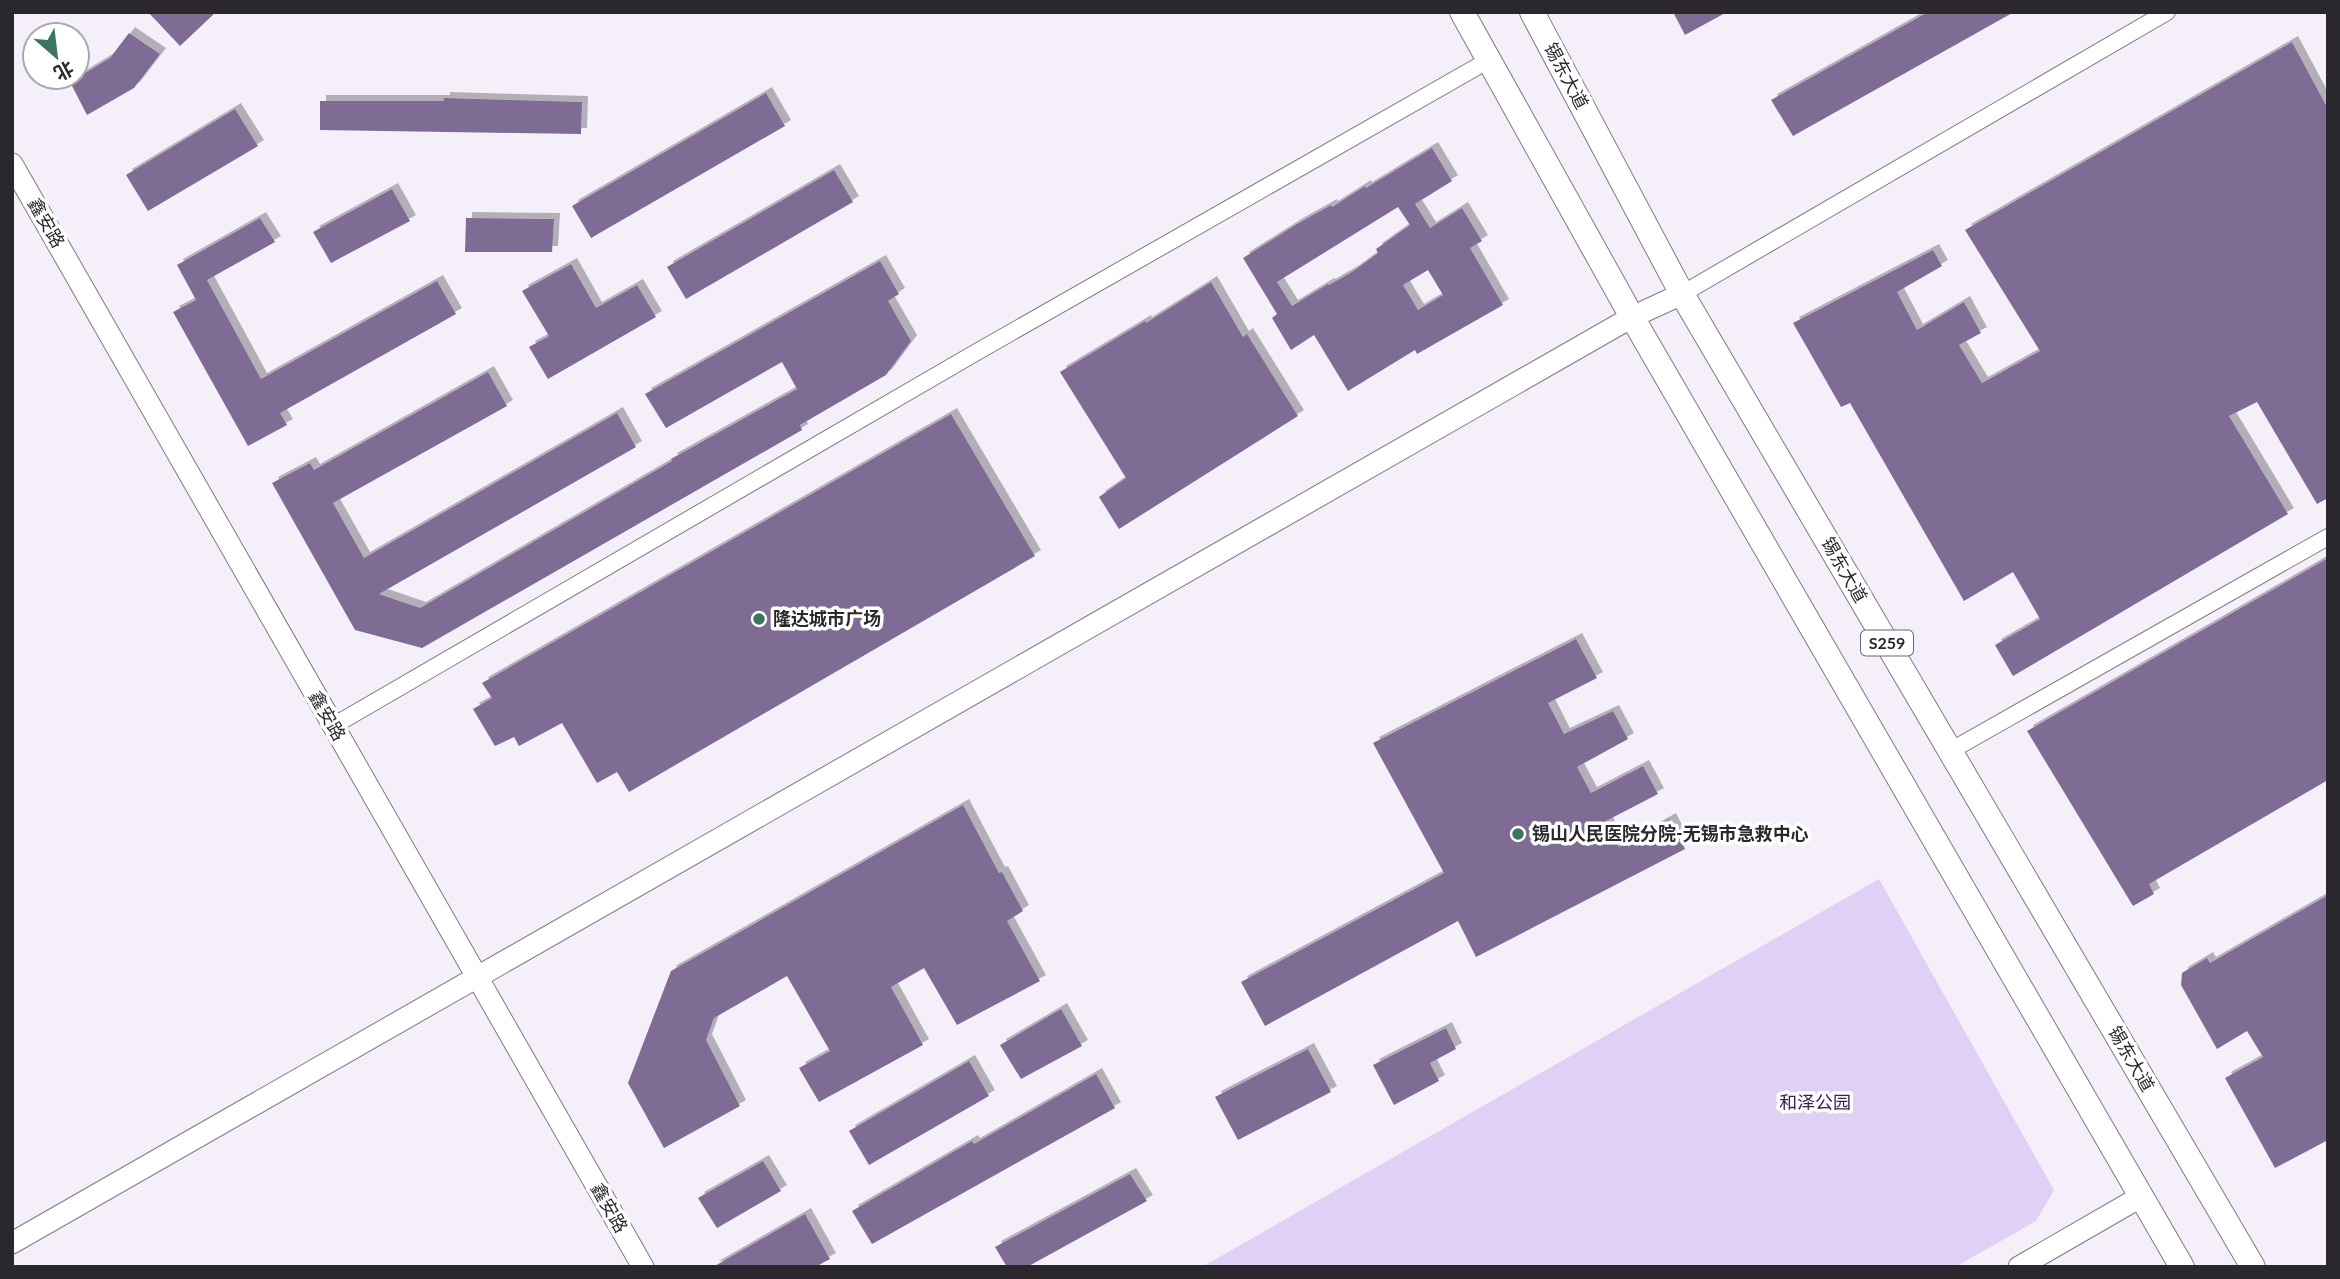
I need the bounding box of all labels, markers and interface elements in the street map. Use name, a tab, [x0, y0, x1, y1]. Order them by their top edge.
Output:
north arrow	[21, 21, 91, 91]
street label: 锡东大道	[1540, 39, 1593, 112]
text: 北	[50, 57, 78, 86]
street label: 鑫安路	[24, 194, 70, 251]
street label: 锡东大道	[1817, 533, 1872, 606]
place label: 隆达城市广场	[773, 607, 881, 629]
marker: 隆达城市广场	[751, 611, 767, 627]
road number: S259	[1861, 630, 1913, 656]
street label: 鑫安路	[305, 687, 351, 744]
place label: 锡山人民医院分院-无锡市急救中心	[1532, 822, 1809, 844]
marker: 锡山人民医院分院-无锡市急救中心	[1510, 826, 1526, 842]
street label: 锡东大道	[2104, 1022, 2159, 1095]
park label: 和泽公园	[1779, 1091, 1851, 1113]
street label: 鑫安路	[587, 1179, 633, 1236]

